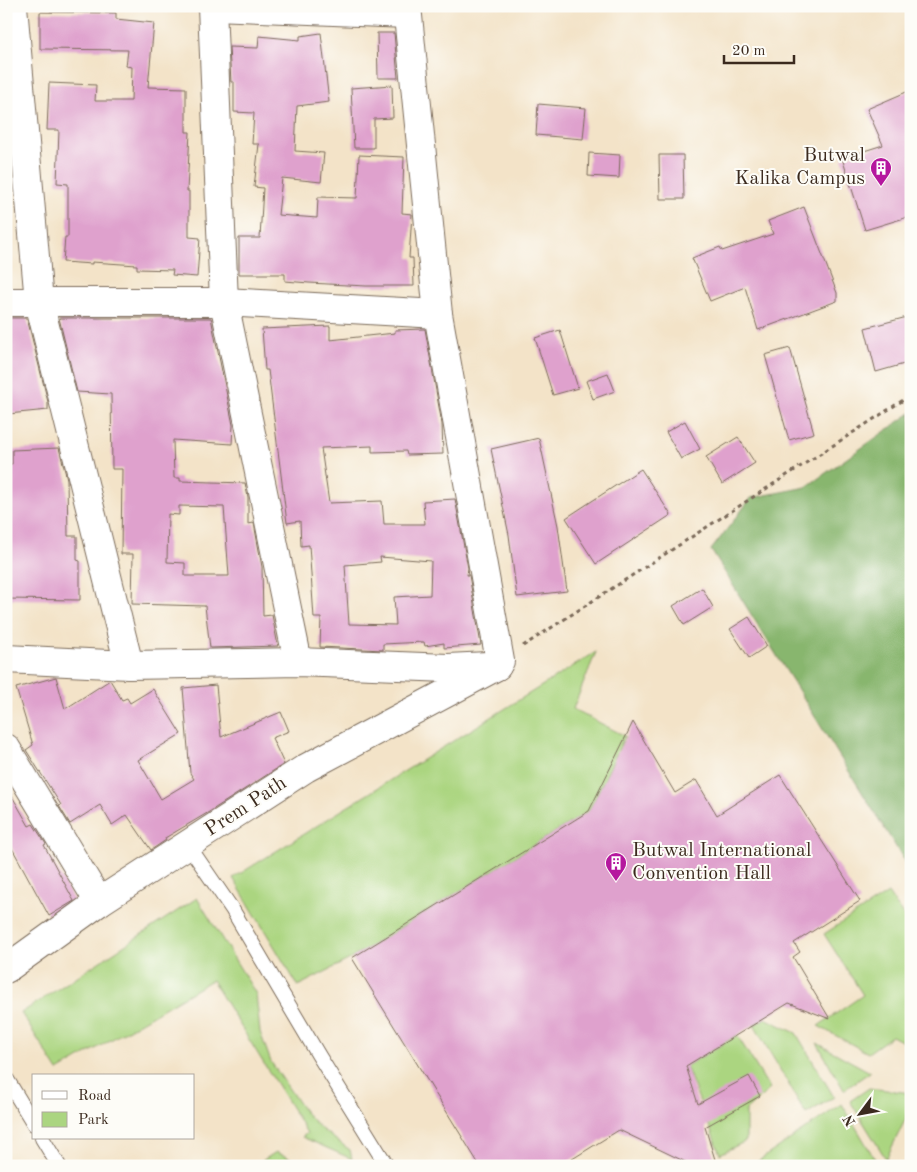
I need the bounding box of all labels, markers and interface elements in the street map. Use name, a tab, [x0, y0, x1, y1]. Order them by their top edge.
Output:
scale bar	[724, 32, 794, 64]
text: 20 m	[732, 44, 766, 59]
place label: Butwal Kalika Campus	[734, 146, 865, 189]
building icon: Butwal Kalika Campus	[869, 156, 893, 187]
street label: Prem Path	[202, 773, 291, 841]
place label: Butwal International Convention Hall	[632, 841, 811, 884]
building icon: Butwal International Convention Hall	[604, 851, 628, 882]
legend	[32, 1074, 195, 1140]
text: Road	[78, 1089, 112, 1104]
north arrow	[834, 1090, 884, 1140]
text: N	[841, 1112, 859, 1129]
text: Park	[78, 1113, 109, 1128]

